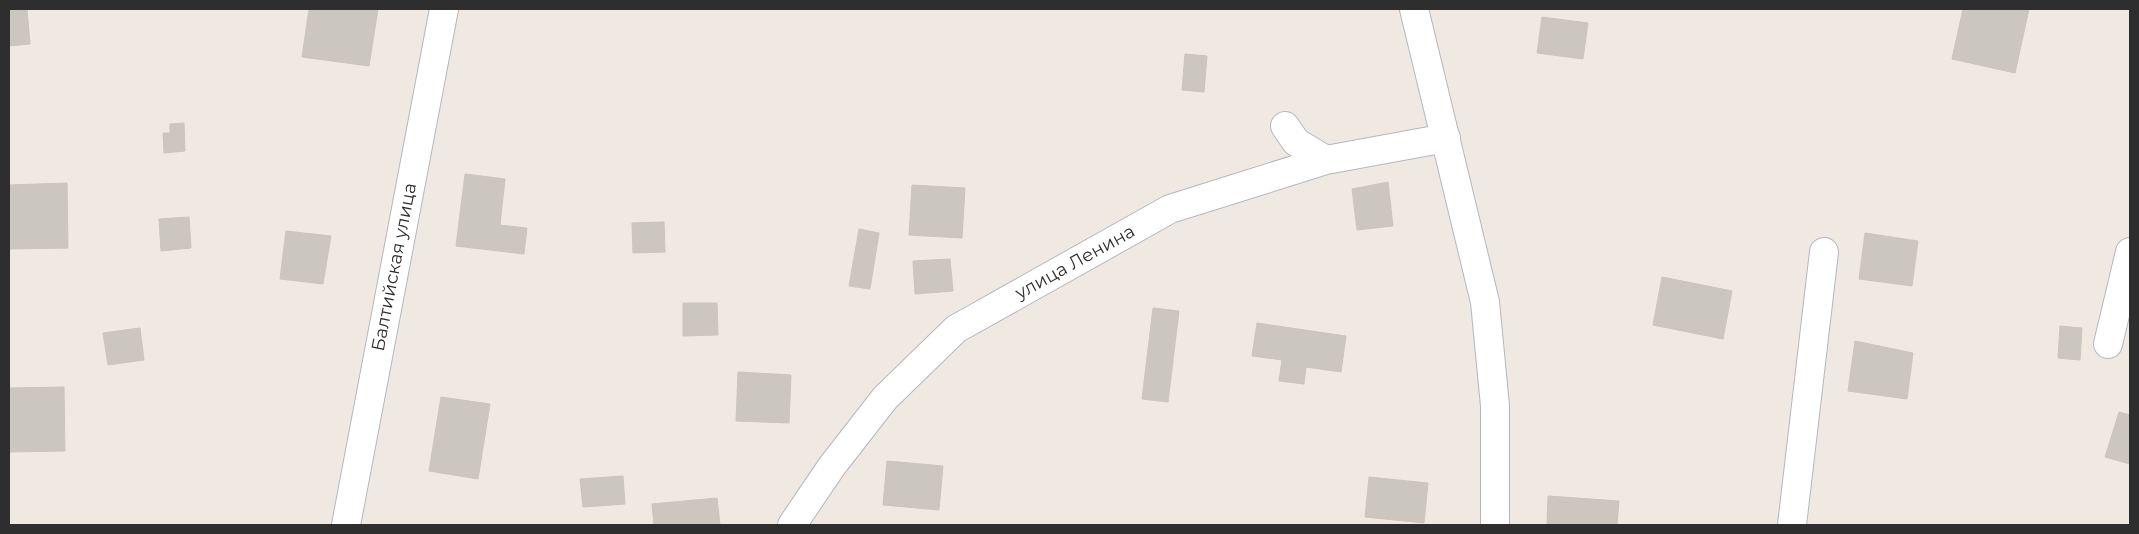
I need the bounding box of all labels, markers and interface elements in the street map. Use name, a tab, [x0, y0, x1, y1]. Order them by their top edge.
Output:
street label: Балтийская улица	[367, 181, 421, 353]
street label: улица Ленина	[1010, 220, 1139, 304]

